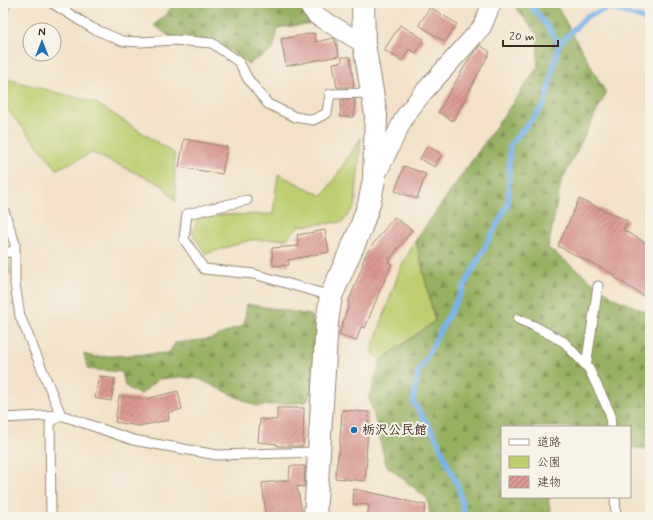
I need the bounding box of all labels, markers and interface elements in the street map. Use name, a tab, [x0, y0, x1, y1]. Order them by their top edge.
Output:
north arrow	[22, 22, 62, 62]
scale bar	[503, 22, 558, 48]
text: N	[38, 26, 46, 40]
text: 20 m	[509, 29, 535, 45]
place label: 栃沢公民館	[362, 422, 427, 439]
marker: 栃沢公民館	[349, 425, 359, 435]
legend	[501, 426, 631, 498]
text: 道路	[537, 435, 561, 451]
text: 公園	[537, 455, 561, 471]
text: 建物	[537, 475, 561, 491]

